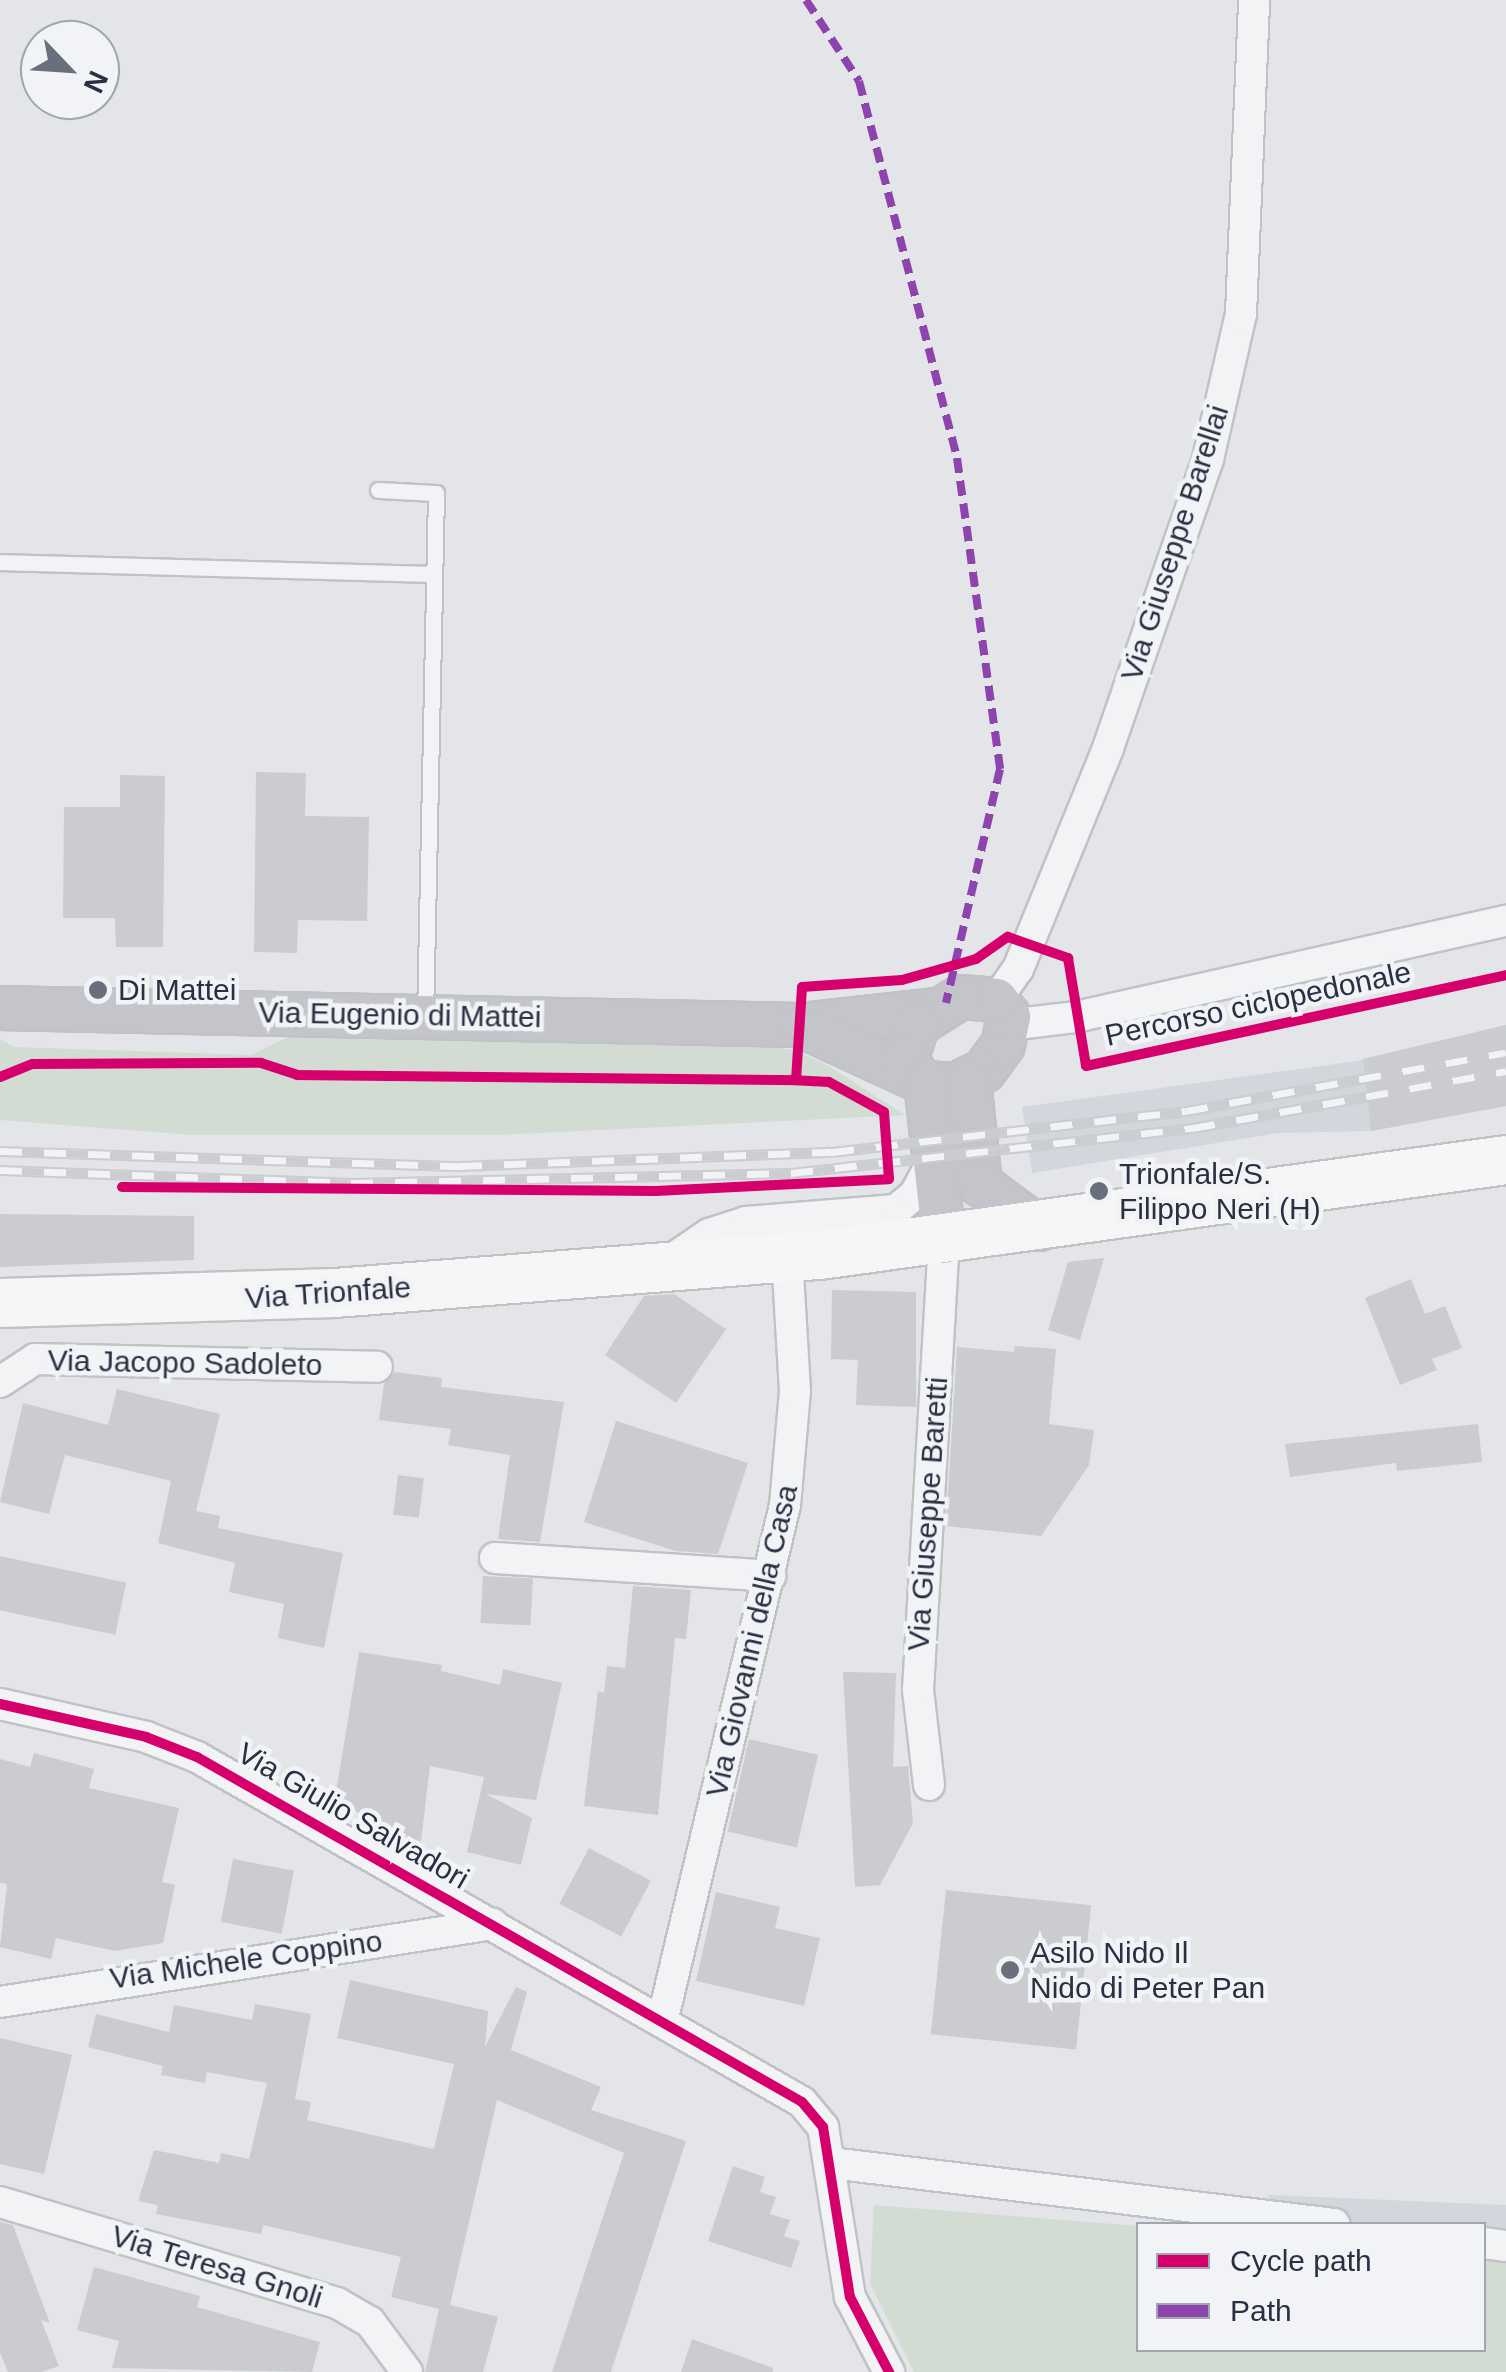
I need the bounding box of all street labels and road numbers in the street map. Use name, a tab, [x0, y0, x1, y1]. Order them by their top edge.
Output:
street label: Via Giuseppe Barellai	[1113, 401, 1237, 685]
street label: Percorso ciclopedonale	[1102, 954, 1414, 1054]
street label: Via Eugenio di Mattei	[258, 995, 542, 1035]
street label: Via Trionfale	[244, 1269, 412, 1317]
street label: Via Jacopo Sadoleto	[47, 1343, 323, 1383]
street label: Via Giuseppe Baretti	[900, 1376, 956, 1652]
street label: Via Giovanni della Casa	[699, 1481, 805, 1801]
street label: Via Giulio Salvadori	[231, 1735, 475, 1897]
street label: Via Michele Coppino	[108, 1923, 384, 1997]
street label: Via Teresa Gnoli	[107, 2218, 327, 2316]

